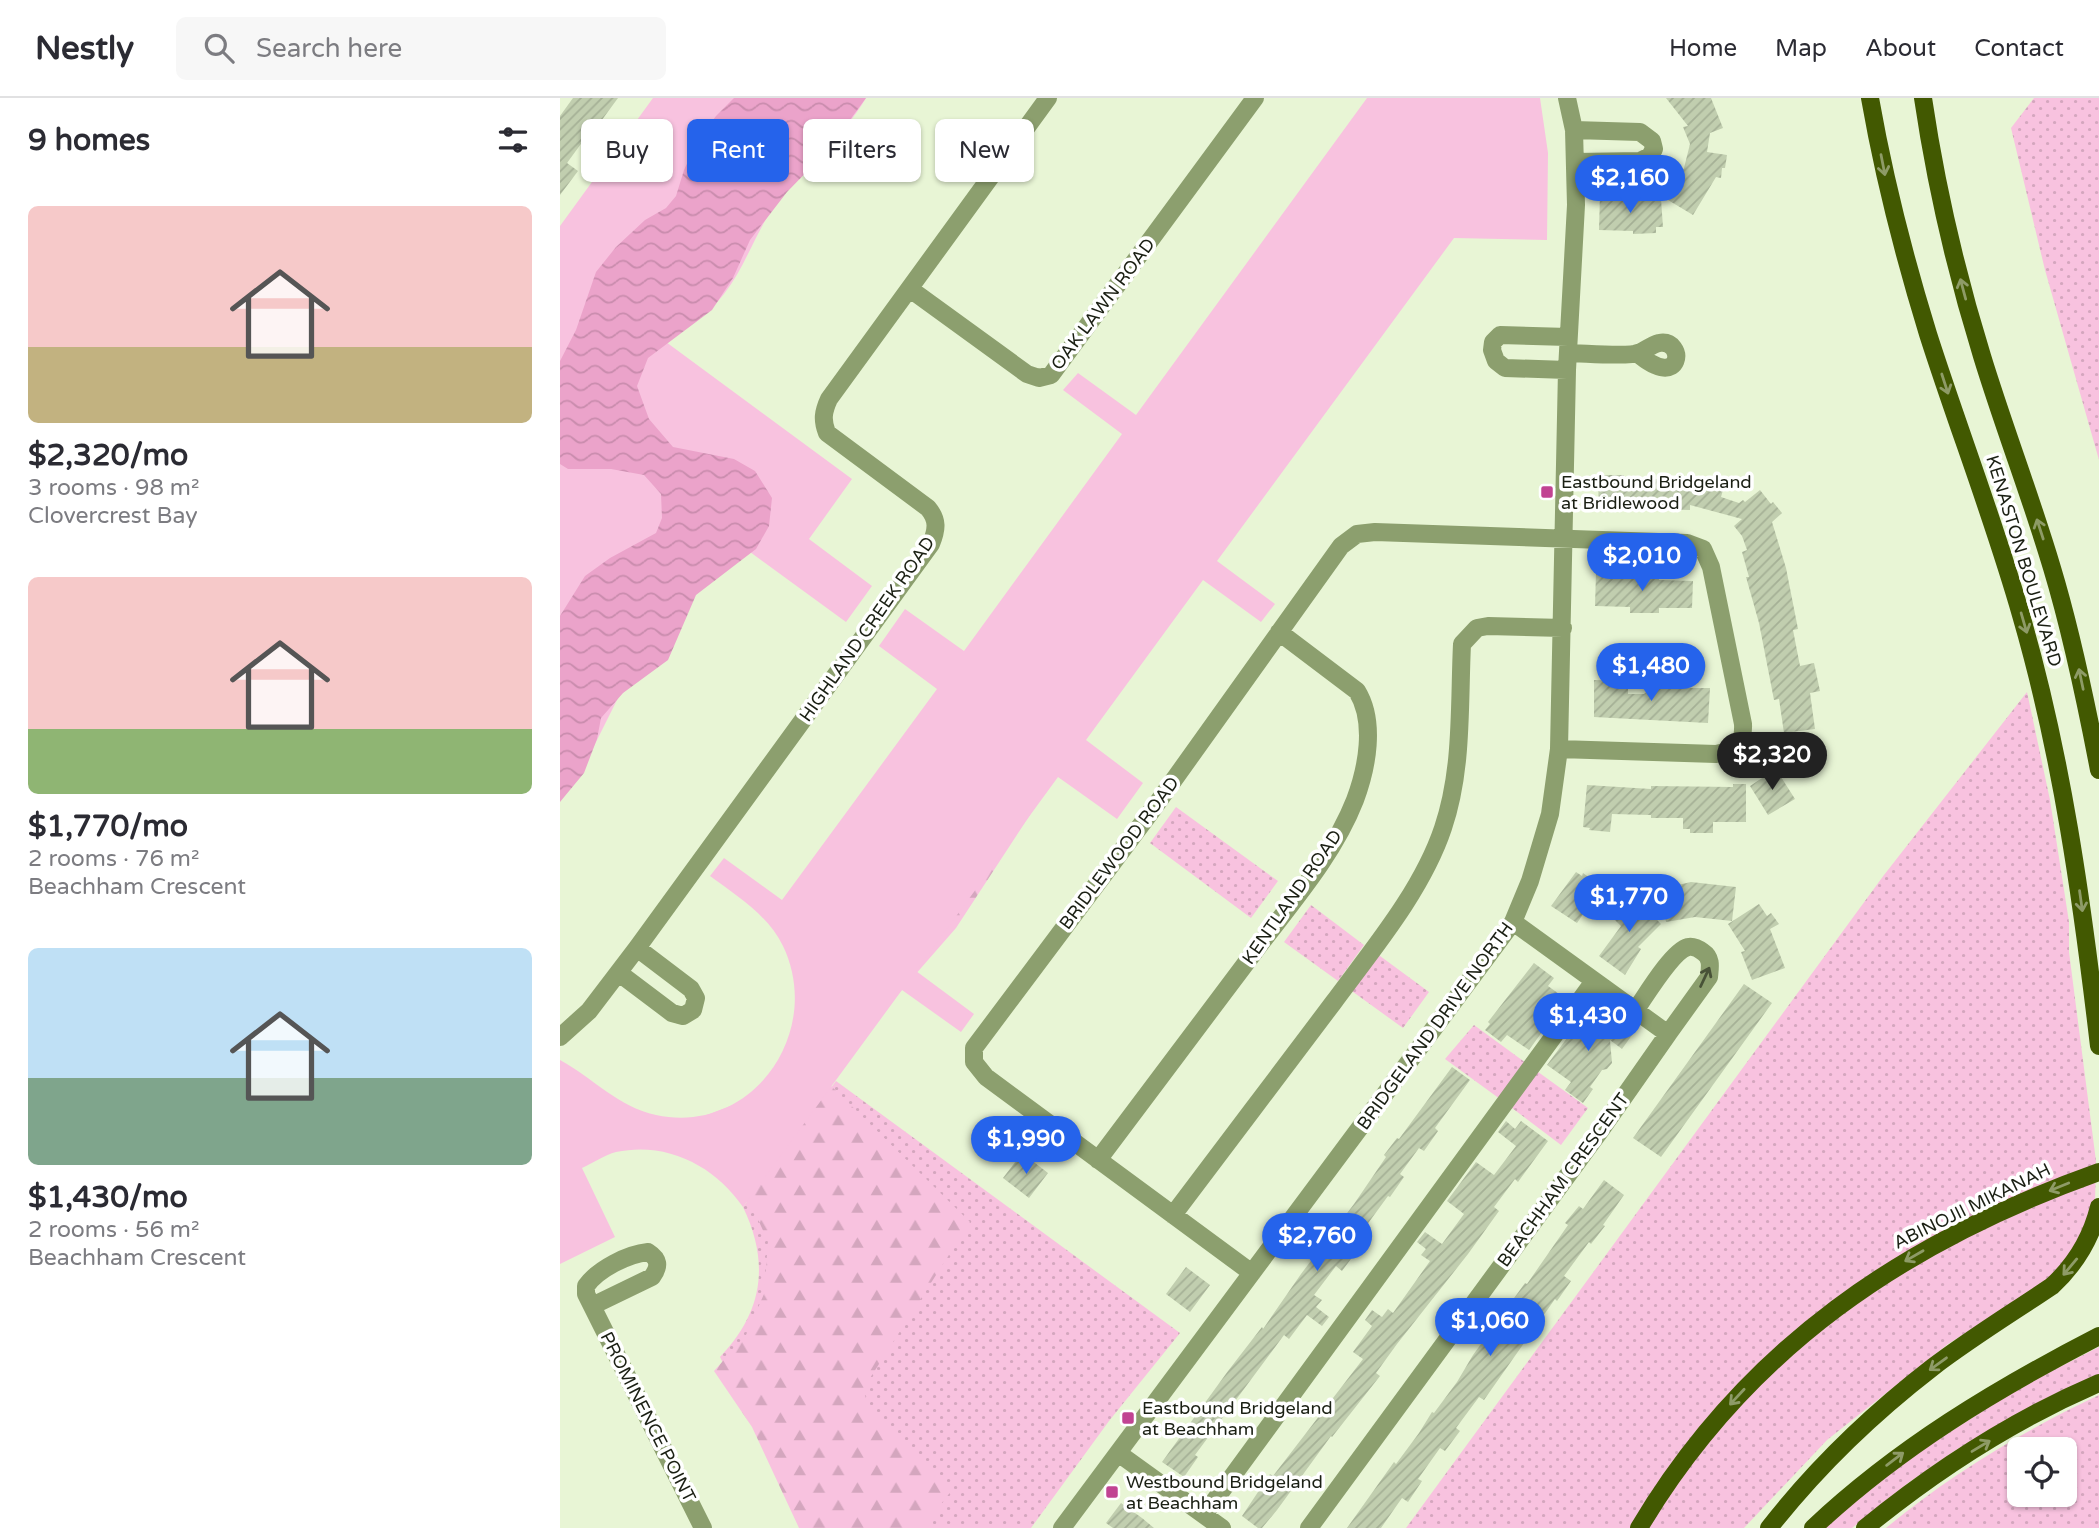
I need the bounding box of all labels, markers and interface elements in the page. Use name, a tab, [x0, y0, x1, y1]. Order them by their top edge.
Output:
search box	[176, 17, 666, 80]
text: Nestly	[35, 29, 134, 68]
icon: search	[200, 29, 238, 67]
text: Search here	[256, 33, 402, 64]
text: Home	[1669, 34, 1737, 63]
text: Map	[1775, 34, 1827, 63]
text: About	[1865, 34, 1936, 63]
text: Contact	[1974, 34, 2064, 63]
chip: Buy	[581, 119, 673, 182]
chip: Rent	[687, 119, 789, 182]
chip: Filters	[803, 119, 921, 182]
chip: New	[935, 119, 1034, 182]
icon: filters	[494, 121, 532, 159]
text: 9 homes	[28, 122, 150, 159]
one-way arrow	[1877, 153, 1891, 176]
pin: $2,160	[1573, 156, 1687, 215]
text: $2,160	[1591, 164, 1669, 192]
street label: OAK LAWN ROAD	[1046, 234, 1160, 374]
icon: home	[217, 251, 343, 377]
one-way arrow	[1956, 278, 1969, 300]
one-way arrow	[1940, 372, 1952, 394]
text: $2,320/mo	[28, 437, 188, 474]
street label: KENASTON BOULEVARD	[1981, 453, 2067, 669]
place label: Eastbound Bridgeland at Bridlewood	[1561, 471, 1752, 514]
text: 3 rooms · 98 m²	[28, 474, 199, 502]
marker: Eastbound Bridgeland at Bridlewood	[1539, 484, 1555, 500]
text: Clovercrest Bay	[28, 502, 198, 530]
one-way arrow	[2032, 518, 2045, 540]
street label: HIGHLAND CREEK ROAD	[795, 532, 939, 726]
pin: $2,010	[1585, 533, 1699, 593]
text: $2,010	[1603, 542, 1681, 570]
one-way arrow	[2018, 612, 2031, 634]
icon: home	[217, 622, 343, 748]
pin: $1,480	[1594, 644, 1708, 703]
text: $1,480	[1612, 652, 1690, 680]
one-way arrow	[2073, 668, 2087, 691]
pin: $2,320	[1715, 732, 1829, 792]
text: $2,320	[1733, 741, 1811, 769]
street label: BRIDLEWOOD ROAD	[1054, 772, 1184, 934]
text: $1,770/mo	[28, 808, 188, 845]
street label: KENTLAND ROAD	[1237, 826, 1347, 968]
text: 2 rooms · 76 m²	[28, 845, 199, 873]
text: Beachham Crescent	[28, 873, 246, 901]
pin: $1,770	[1572, 874, 1686, 934]
text: $1,770	[1590, 883, 1668, 911]
one-way arrow	[2074, 890, 2087, 912]
street label: BRIDGELAND DRIVE NORTH	[1352, 918, 1518, 1134]
one-way arrow	[1699, 968, 1713, 988]
icon: home	[217, 993, 343, 1119]
pin: $1,430	[1531, 993, 1645, 1053]
text: $1,430	[1549, 1002, 1627, 1030]
street label: BEACHHAM CRESCENT	[1492, 1089, 1634, 1271]
pin: $1,990	[969, 1116, 1083, 1176]
text: $1,990	[987, 1125, 1065, 1153]
street label: ABINOJII MIKANAH	[1890, 1158, 2054, 1254]
text: $1,430/mo	[28, 1179, 188, 1216]
one-way arrow	[2048, 1182, 2070, 1195]
pin: $2,760	[1260, 1214, 1374, 1273]
text: 2 rooms · 56 m²	[28, 1216, 199, 1244]
text: $2,760	[1278, 1222, 1356, 1250]
text: Beachham Crescent	[28, 1244, 246, 1272]
one-way arrow	[1904, 1250, 1925, 1263]
one-way arrow	[2062, 1258, 2077, 1276]
pin: $1,060	[1433, 1298, 1547, 1358]
text: $1,060	[1451, 1307, 1529, 1335]
street label: PROMINENCE POINT	[595, 1328, 701, 1506]
one-way arrow	[1929, 1357, 1948, 1371]
one-way arrow	[1728, 1388, 1745, 1405]
place label: Eastbound Bridgeland at Beachham	[1142, 1397, 1333, 1440]
marker: Eastbound Bridgeland at Beachham	[1120, 1410, 1136, 1426]
map controls	[2007, 1437, 2077, 1507]
button: locate	[2007, 1437, 2077, 1507]
one-way arrow	[1970, 1438, 1990, 1452]
one-way arrow	[1885, 1452, 1904, 1466]
place label: Westbound Bridgeland at Beachham	[1126, 1471, 1323, 1514]
marker: Westbound Bridgeland at Beachham	[1104, 1484, 1120, 1500]

